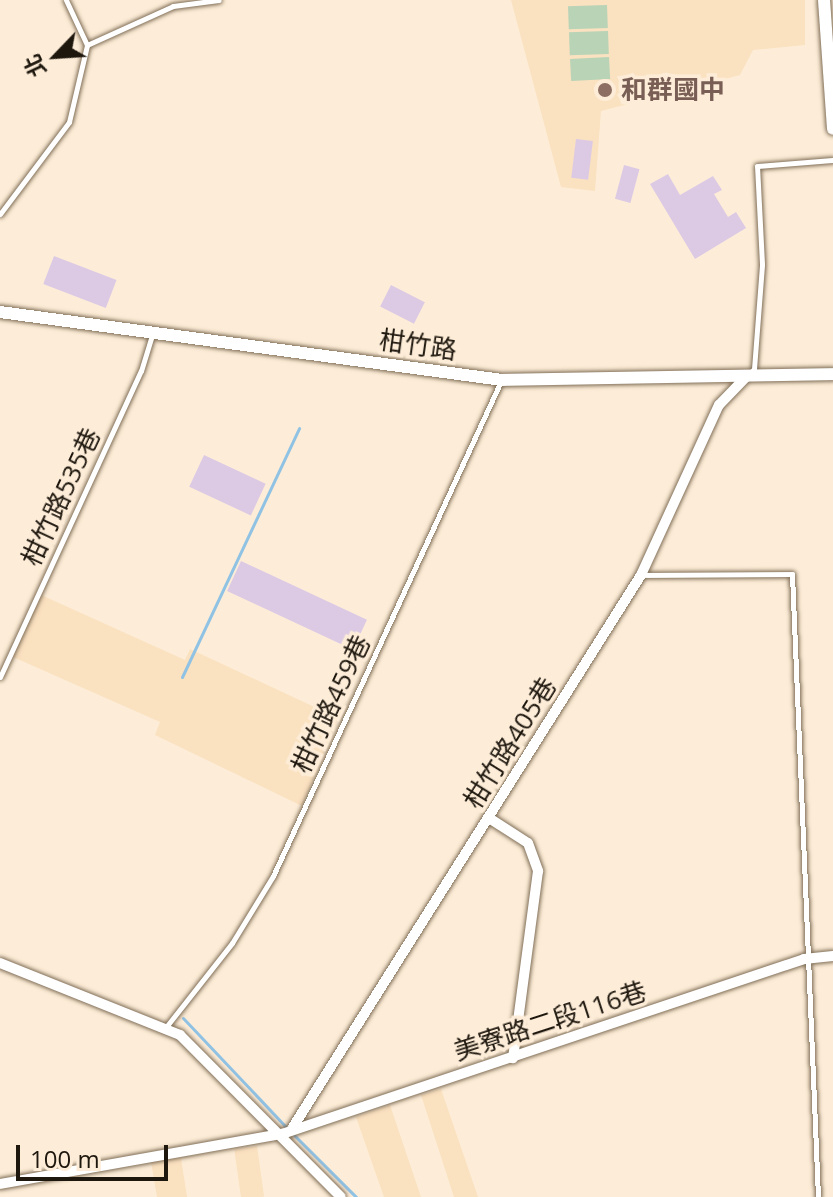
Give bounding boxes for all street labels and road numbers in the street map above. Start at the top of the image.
street label: 柑竹路 [377,324,459,366]
street label: 柑竹路535巷 [15,423,107,571]
street label: 柑竹路459巷 [285,630,377,778]
street label: 柑竹路405巷 [457,672,563,814]
street label: 美寮路二段116巷 [450,975,650,1067]

